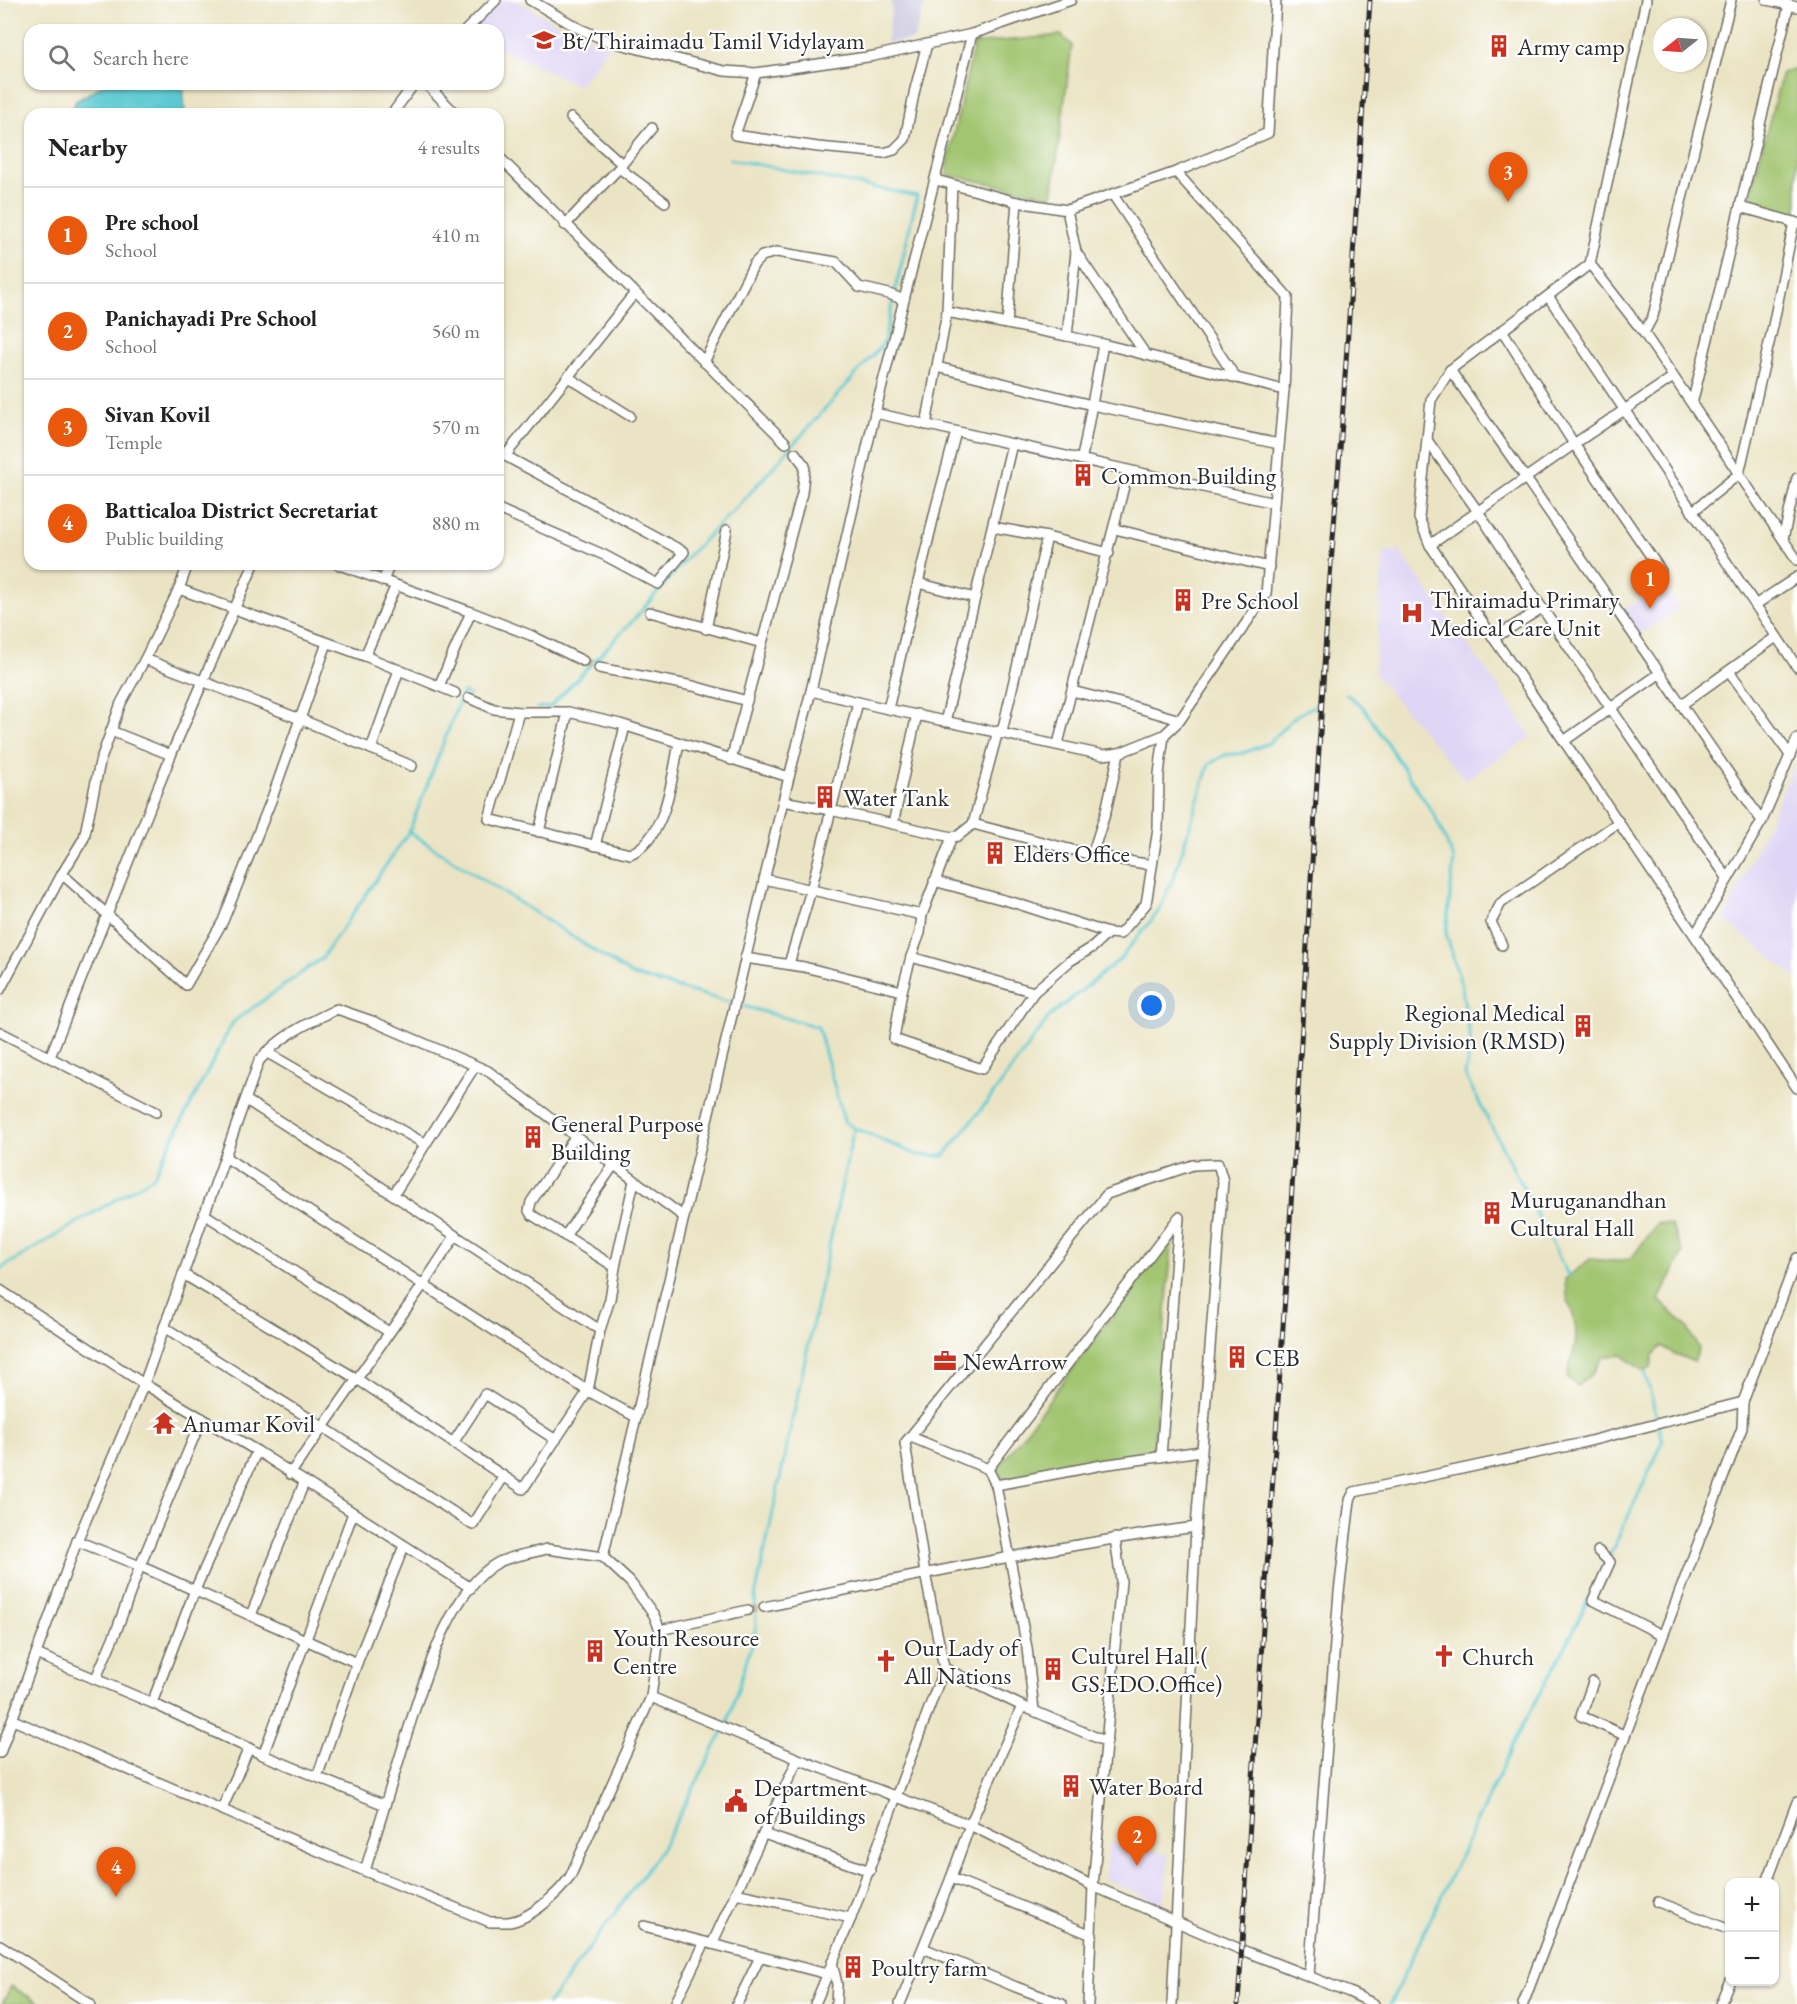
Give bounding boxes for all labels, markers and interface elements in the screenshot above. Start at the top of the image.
north arrow [1653,18,1707,72]
search box [24,24,504,90]
place label: Bt/Thiraimadu Tamil Vidylayam [562,25,865,56]
school or university icon: Bt/Thiraimadu Tamil Vidylayam [531,27,557,53]
place label: Army camp [1516,31,1625,62]
building icon: Army camp [1486,33,1512,59]
icon: search [45,41,78,74]
text: Search here [93,43,188,72]
text: Nearby [48,130,128,164]
text: 4 results [417,134,480,160]
pin: 3 [1488,152,1528,202]
text: Pre school [105,208,199,237]
text: 1 [62,222,73,248]
text: 410 m [432,222,480,248]
text: School [105,237,157,263]
text: Panichayadi Pre School [105,304,317,333]
text: 2 [62,318,73,344]
text: 560 m [432,318,480,344]
text: School [105,333,157,359]
text: Sivan Kovil [105,400,210,429]
text: 3 [62,414,73,440]
text: 570 m [432,414,480,440]
text: Temple [105,429,162,455]
place label: Common Building [1101,460,1277,491]
building icon: Common Building [1070,462,1096,488]
text: Batticaloa District Secretariat [105,496,378,525]
text: 4 [62,510,73,536]
text: 880 m [432,510,480,536]
text: Public building [105,525,223,551]
pin: 1 [1630,560,1670,609]
place label: Thiraimadu Primary Medical Care Unit [1430,584,1620,643]
place label: Pre School [1201,585,1299,616]
building icon: Pre School [1170,587,1196,613]
hospital icon: Thiraimadu Primary Medical Care Unit [1399,600,1425,626]
place label: Water Tank [843,782,950,813]
building icon: Water Tank [812,784,838,810]
place label: Elders Office [1013,838,1130,869]
building icon: Elders Office [982,840,1008,866]
your location [1137,991,1166,1020]
place label: Regional Medical Supply Division (RMSD) [1329,997,1565,1056]
building icon: Regional Medical Supply Division (RMSD) [1570,1013,1596,1039]
place label: General Purpose Building [551,1108,703,1167]
building icon: General Purpose Building [520,1124,546,1150]
place label: Muruganandhan Cultural Hall [1510,1184,1667,1243]
building icon: Muruganandhan Cultural Hall [1479,1200,1505,1226]
place label: CEB [1255,1342,1300,1373]
building icon: CEB [1224,1344,1250,1370]
place label: NewArrow [963,1346,1068,1377]
office icon: NewArrow [932,1348,958,1374]
place label: Anumar Kovil [181,1408,315,1439]
temple icon: Anumar Kovil [151,1410,177,1436]
place label: Youth Resource Centre [613,1622,759,1681]
place label: Our Lady of All Nations [903,1632,1022,1691]
building icon: Youth Resource Centre [582,1638,608,1664]
place label: Culturel Hall.( GS,EDO.Office) [1071,1640,1222,1699]
place label: Church [1462,1641,1534,1672]
church icon: Church [1431,1643,1457,1669]
church icon: Our Lady of All Nations [873,1648,899,1674]
building icon: Culturel Hall.( GS,EDO.Office) [1040,1656,1066,1682]
place label: Water Board [1089,1771,1204,1802]
place label: Department of Buildings [754,1772,867,1831]
building icon: Water Board [1058,1773,1084,1799]
public building icon: Department of Buildings [723,1788,749,1814]
pin: 2 [1118,1816,1156,1866]
pin: 4 [96,1848,136,1897]
map controls [1725,1878,1779,1986]
button: + [1725,1878,1779,1932]
button: − [1725,1932,1779,1986]
place label: Poultry farm [871,1952,988,1983]
building icon: Poultry farm [840,1954,866,1980]

